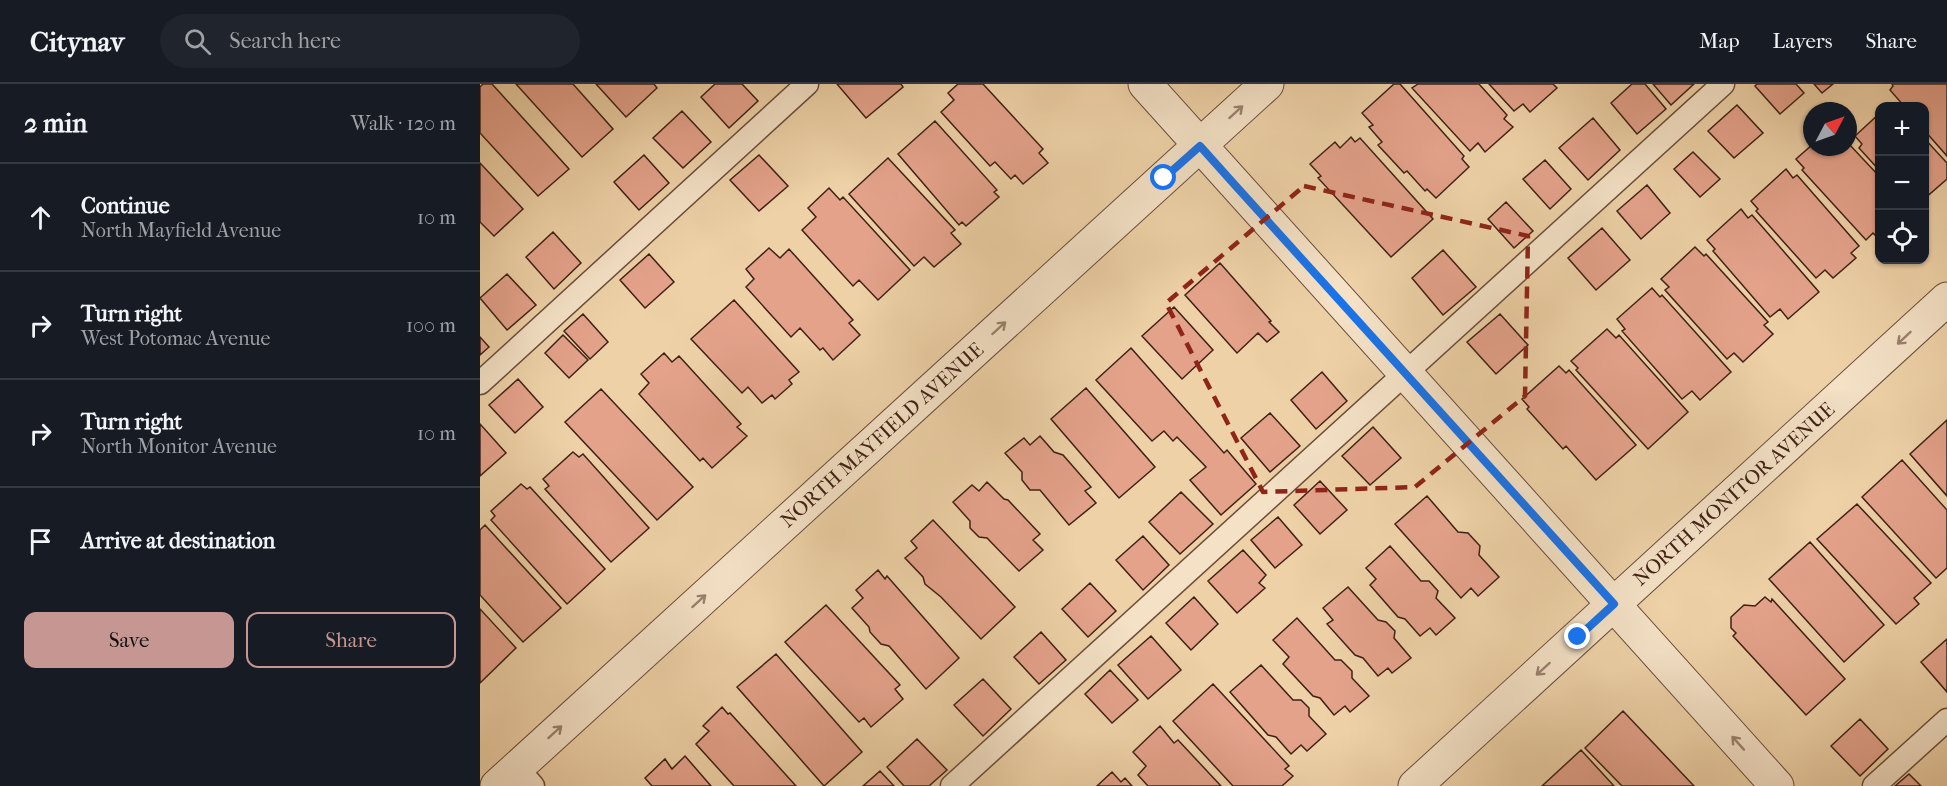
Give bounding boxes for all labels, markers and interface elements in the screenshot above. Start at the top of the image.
search box [160,14,580,68]
text: Citynav [30,25,124,58]
icon: search [181,25,214,58]
text: Search here [229,28,341,54]
text: Map [1699,29,1740,53]
text: Layers [1773,29,1832,53]
text: Share [1865,29,1917,53]
north arrow [1803,102,1857,156]
map controls [1875,102,1929,264]
button: + [1875,102,1929,156]
one-way arrow [1228,105,1243,119]
text: 2 min [24,108,87,139]
text: Walk · 120 m [351,112,456,135]
button: − [1875,156,1929,210]
route start [1150,164,1176,190]
text: Continue [81,193,170,219]
icon: ahead [24,201,57,234]
text: 10 m [417,206,456,229]
button: locate [1875,210,1929,264]
text: North Mayfield Avenue [81,219,281,242]
text: Turn right [81,301,182,327]
icon: right [24,309,57,342]
text: 100 m [406,314,456,337]
one-way arrow [991,321,1006,335]
text: West Potomac Avenue [81,327,270,350]
one-way arrow [1897,331,1912,345]
street label: NORTH MAYFIELD AVENUE [776,338,988,532]
street label: NORTH MONITOR AVENUE [1629,398,1839,590]
text: Turn right [81,409,182,435]
icon: right [24,417,57,450]
text: 10 m [417,422,456,445]
text: North Monitor Avenue [81,435,277,458]
icon: arrive [24,525,57,558]
text: Arrive at destination [81,528,275,554]
one-way arrow [692,594,707,608]
button: Save [24,612,234,668]
button: Share [246,612,456,668]
route end [1564,623,1590,649]
one-way arrow [1536,662,1551,676]
one-way arrow [548,725,563,740]
one-way arrow [1731,735,1745,750]

